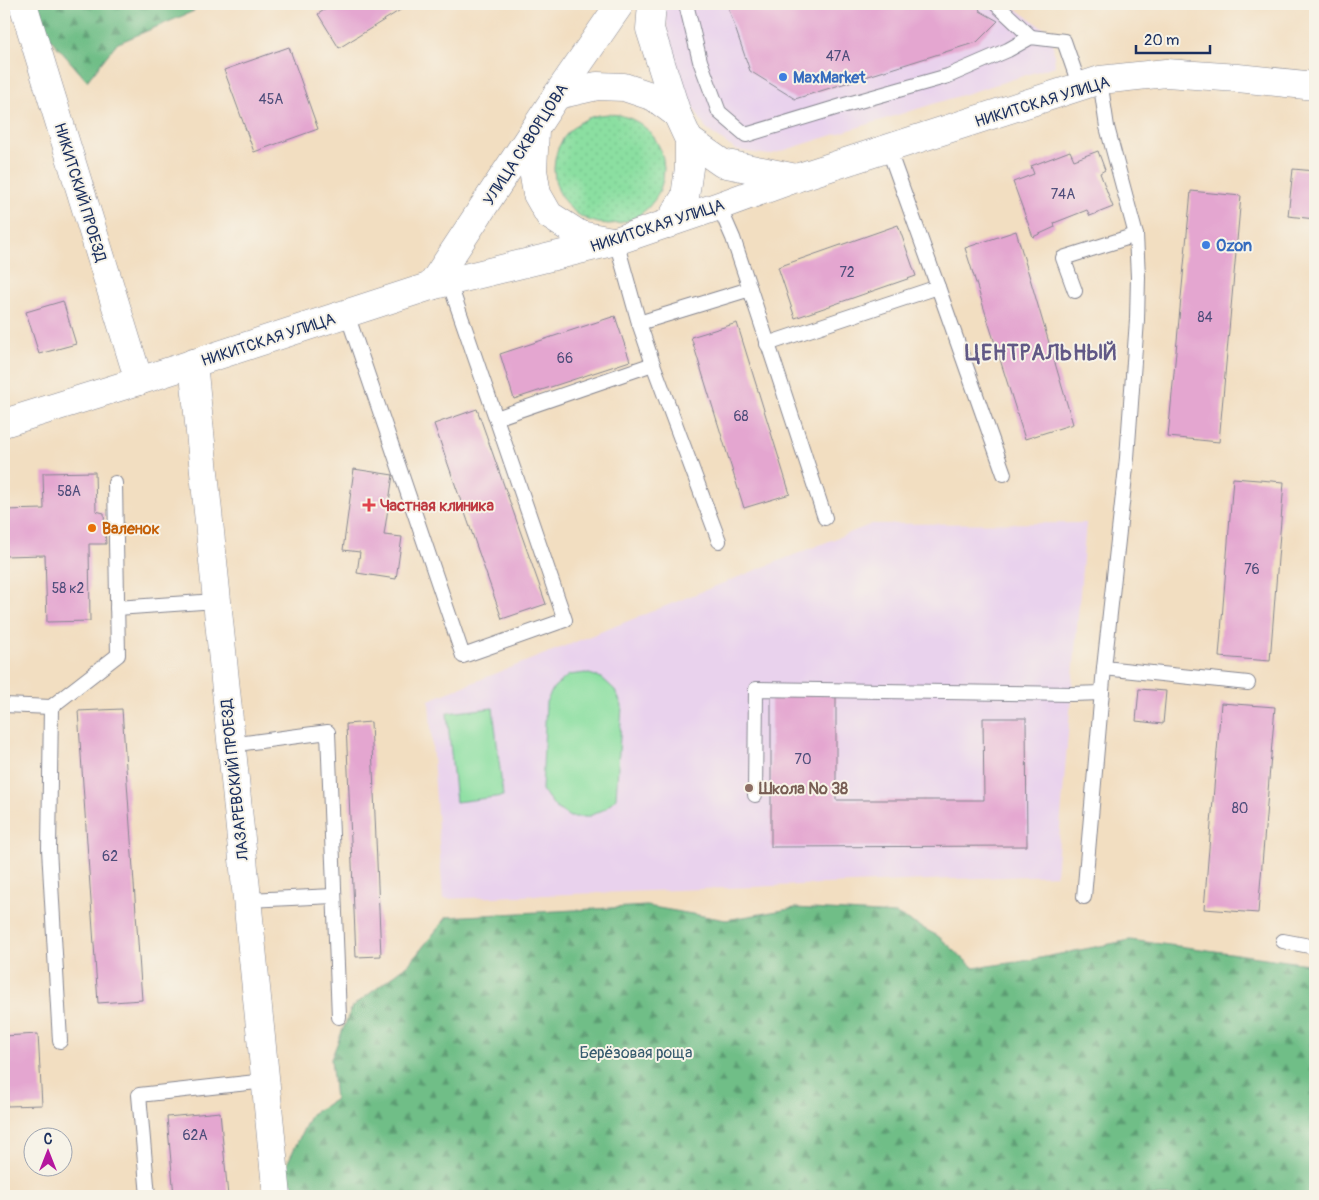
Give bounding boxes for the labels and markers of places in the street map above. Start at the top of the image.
place label: MaxMarket [793,68,866,88]
marker: MaxMarket [777,71,789,83]
place label: Ozon [1216,236,1252,256]
marker: Ozon [1200,239,1212,251]
place label: Частная клиника [380,496,494,516]
marker: Частная клиника [362,498,376,512]
place label: Валенок [102,519,160,539]
marker: Валенок [86,522,98,534]
place label: Школа № 38 [758,779,848,799]
marker: Школа № 38 [743,782,755,794]

